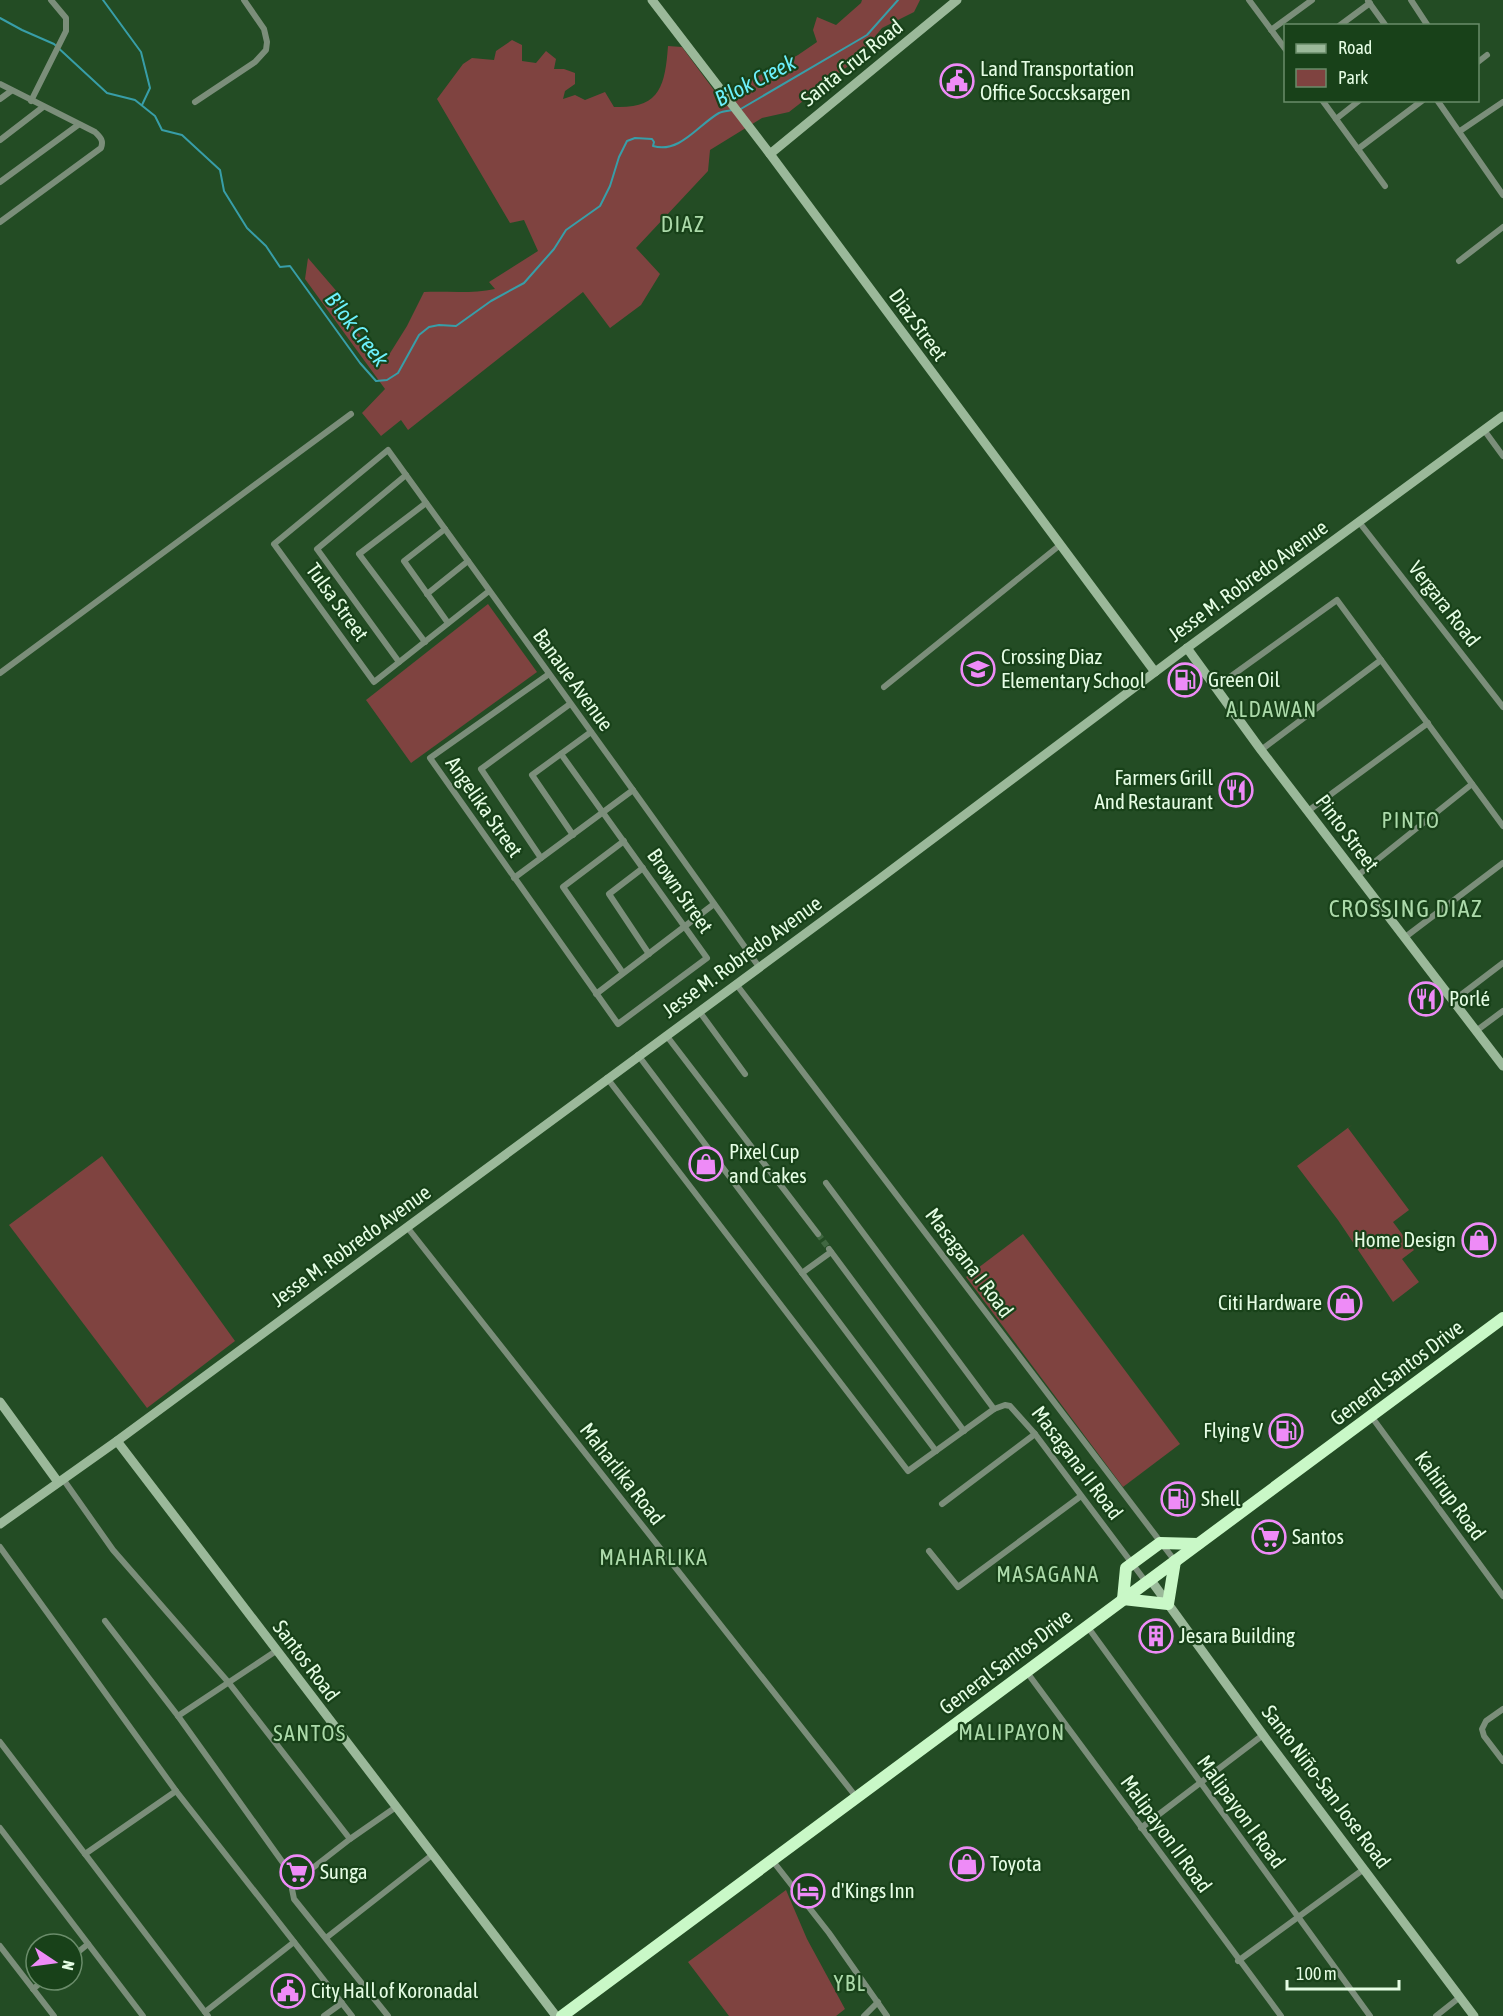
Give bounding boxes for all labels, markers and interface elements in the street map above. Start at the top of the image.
street label: Santa Cruz Road [796,14,907,110]
legend [1284,24,1479,102]
text: Road [1338,37,1372,58]
water label: B'lok Creek [710,48,800,111]
place label: Land Transportation Office Soccsksargen [980,56,1135,104]
public building icon: Land Transportation Office Soccsksargen [939,63,975,99]
text: Park [1338,67,1368,88]
district label: DIAZ [661,211,705,237]
street label: Diaz Street [885,284,953,365]
water label: B'lok Creek [320,287,394,372]
street label: Jesse M. Robredo Avenue [1163,514,1332,646]
street label: Vergara Road [1404,556,1486,651]
street label: Tulsa Street [302,558,374,645]
street label: Banaue Avenue [529,624,619,735]
place label: Crossing Diaz Elementary School [1001,644,1146,692]
school or university icon: Crossing Diaz Elementary School [960,651,996,687]
fuel station icon: Green Oil [1167,662,1203,698]
place label: Green Oil [1208,667,1280,691]
district label: ALDAWAN [1226,696,1318,722]
street label: Angelika Street [441,752,528,861]
place label: Farmers Grill And Restaurant [1095,765,1213,813]
restaurant icon: Farmers Grill And Restaurant [1218,772,1254,808]
street label: Pinto Street [1311,789,1384,875]
district label: PINTO [1382,807,1440,833]
street label: Brown Street [643,844,719,937]
street label: Jesse M. Robredo Avenue [657,890,826,1022]
district label: CROSSING DIAZ [1329,895,1483,922]
restaurant icon: Porlé [1408,981,1444,1017]
place label: Porlé [1449,986,1490,1010]
place label: Pixel Cup and Cakes [729,1139,807,1187]
shop icon: Pixel Cup and Cakes [688,1146,724,1182]
street label: Jesse M. Robredo Avenue [266,1179,435,1311]
street label: Masagana I Road [921,1203,1019,1322]
shop icon: Home Design [1461,1222,1497,1258]
place label: Home Design [1354,1227,1456,1251]
shop icon: Citi Hardware [1327,1285,1363,1321]
place label: Citi Hardware [1218,1290,1322,1314]
street label: General Santos Drive [1325,1315,1467,1430]
street label: Masagana II Road [1027,1401,1128,1524]
fuel station icon: Flying V [1268,1413,1304,1449]
street label: Maharlika Road [576,1418,670,1529]
place label: Flying V [1203,1418,1264,1442]
street label: Kahirup Road [1411,1446,1491,1545]
fuel station icon: Shell [1160,1481,1196,1517]
place label: Shell [1201,1486,1241,1510]
supermarket icon: Santos [1251,1519,1287,1555]
place label: Santos [1292,1524,1344,1548]
district label: MAHARLIKA [599,1544,709,1570]
district label: MASAGANA [996,1561,1100,1587]
street label: General Santos Drive [934,1604,1076,1719]
street label: Santos Road [269,1615,345,1705]
building icon: Jesara Building [1138,1618,1174,1654]
place label: Jesara Building [1179,1623,1295,1647]
street label: Santo Niño-San Jose Road [1258,1700,1396,1873]
district label: MALIPAYON [958,1719,1066,1745]
district label: SANTOS [273,1720,347,1746]
street label: Malipayon I Road [1193,1750,1291,1873]
street label: Malipayon II Road [1116,1770,1217,1897]
shop icon: Toyota [949,1846,985,1882]
place label: Toyota [990,1851,1042,1875]
supermarket icon: Sunga [279,1854,315,1890]
place label: Sunga [320,1859,368,1883]
hotel icon: d'Kings Inn [790,1873,826,1909]
place label: d'Kings Inn [831,1878,915,1902]
north arrow [24,1932,84,1992]
scale bar [1287,1953,1400,1991]
text: N [59,1959,78,1972]
text: 100 m [1296,1963,1337,1984]
district label: YBL [833,1970,867,1996]
public building icon: City Hall of Koronadal [270,1973,306,2009]
place label: City Hall of Koronadal [311,1978,479,2002]

